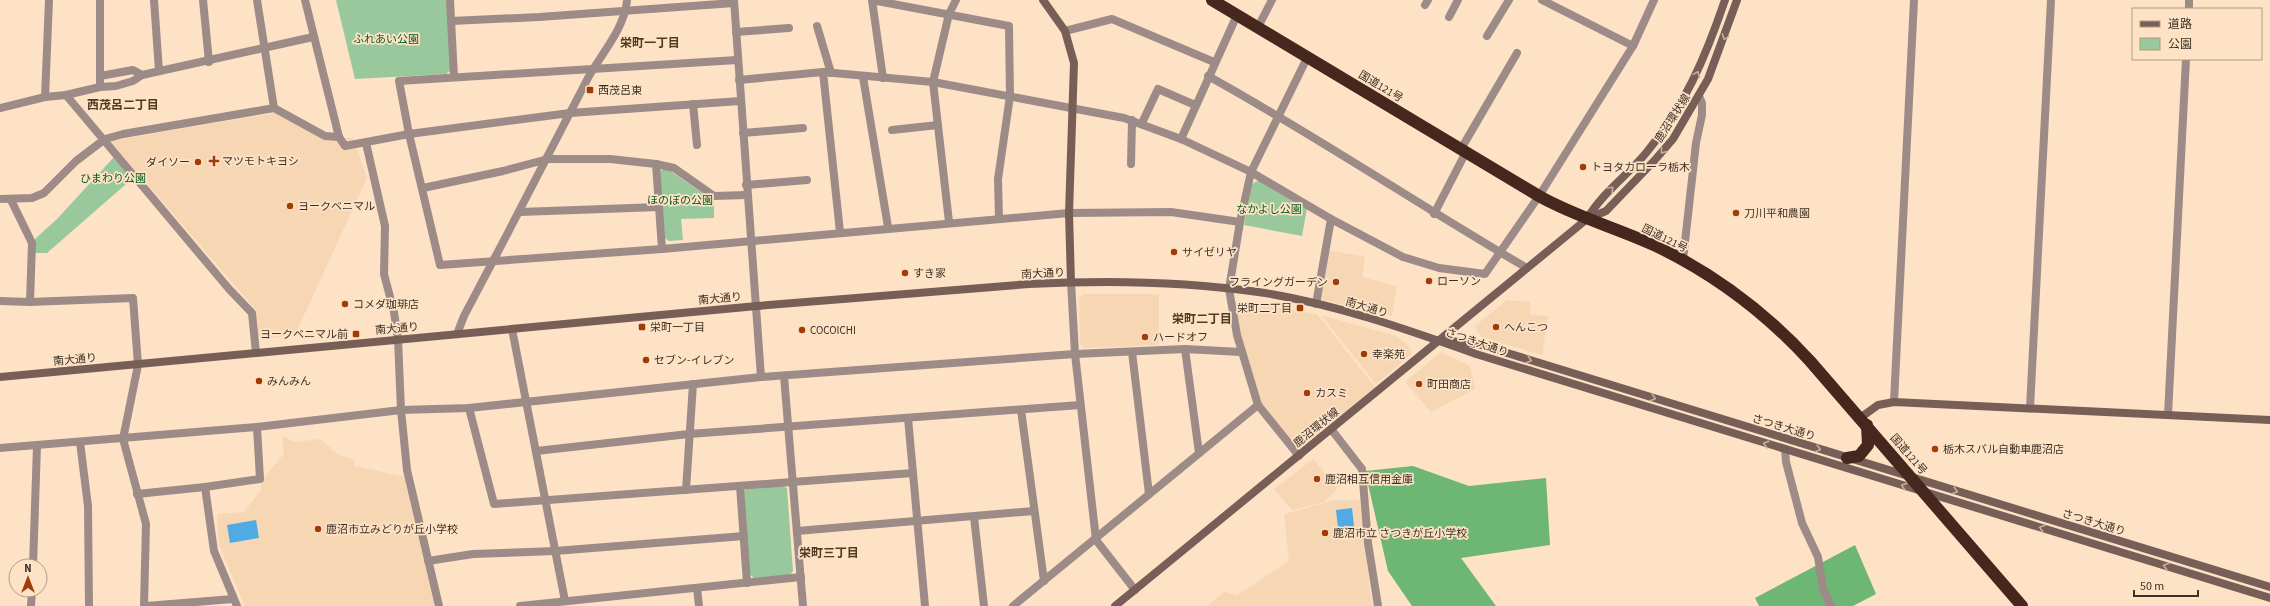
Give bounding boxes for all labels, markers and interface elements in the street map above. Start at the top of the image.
legend [2132,8,2262,60]
text: 道路 [2168,16,2192,33]
park label: ふれあい公園 [353,32,419,47]
one-way arrow [1721,33,1729,40]
district label: 栄町一丁目 [620,35,680,52]
text: 公園 [2168,36,2192,53]
street label: 国道121号 [1356,67,1406,106]
one-way arrow [1692,71,1700,79]
place label: 西茂呂東 [598,83,642,98]
marker: 西茂呂東 [585,85,595,95]
street label: 鹿沼環状線 [1651,91,1694,145]
district label: 西茂呂二丁目 [87,97,159,114]
one-way arrow [1661,146,1668,153]
place label: マツモトキヨシ [222,154,299,169]
place label: ダイソー [146,155,190,170]
marker: マツモトキヨシ [209,156,219,166]
marker: ダイソー [193,157,203,167]
place label: トヨタカローラ栃木 [1591,160,1690,175]
marker: トヨタカローラ栃木 [1578,162,1588,172]
park label: ひまわり公園 [80,171,146,186]
one-way arrow [1606,186,1614,194]
park label: ほのぼの公園 [647,193,713,208]
place label: ヨークベニマル [298,199,375,214]
marker: ヨークベニマル [285,201,295,211]
park label: なかよし公園 [1236,202,1302,217]
place label: 刀川平和農園 [1744,206,1810,221]
marker: 刀川平和農園 [1731,208,1741,218]
street label: 国道121号 [1639,221,1690,256]
place label: サイゼリヤ [1182,245,1237,260]
marker: サイゼリヤ [1169,247,1179,257]
street label: 南大通り [1021,265,1065,282]
place label: すき家 [913,266,946,281]
marker: すき家 [900,268,910,278]
place label: ローソン [1437,274,1481,289]
place label: フライングガーデン [1229,275,1328,290]
marker: ローソン [1424,276,1434,286]
marker: フライングガーデン [1331,277,1341,287]
street label: 南大通り [697,289,743,308]
street label: 南大通り [1344,294,1390,321]
place label: コメダ珈琲店 [353,297,419,312]
marker: コメダ珈琲店 [340,299,350,309]
place label: 栄町二丁目 [1237,301,1292,316]
marker: 栄町二丁目 [1295,303,1305,313]
district label: 栄町二丁目 [1172,311,1232,328]
street label: 南大通り [374,319,420,338]
place label: 栄町一丁目 [650,320,705,335]
place label: へんこつ [1504,320,1548,335]
marker: 栄町一丁目 [637,322,647,332]
marker: へんこつ [1491,322,1501,332]
place label: COCOICHI [810,323,856,338]
marker: COCOICHI [797,325,807,335]
street label: さつき大通り [1443,325,1510,360]
place label: ヨークベニマル前 [260,327,348,342]
marker: ヨークベニマル前 [351,329,361,339]
place label: ハードオフ [1153,330,1208,345]
marker: ハードオフ [1140,332,1150,342]
place label: 幸楽苑 [1372,347,1405,362]
marker: 幸楽苑 [1359,349,1369,359]
street label: 南大通り [52,350,98,369]
place label: セブン-イレブン [654,353,734,368]
marker: セブン-イレブン [641,355,651,365]
one-way arrow [1525,355,1532,364]
place label: みんみん [267,374,311,389]
marker: みんみん [254,376,264,386]
place label: 町田商店 [1427,377,1471,392]
marker: 町田商店 [1414,379,1424,389]
place label: カスミ [1315,386,1348,401]
marker: カスミ [1302,388,1312,398]
one-way arrow [1650,393,1657,402]
street label: 鹿沼環状線 [1290,404,1342,451]
street label: さつき大通り [1750,411,1818,444]
street label: 国道121号 [1887,431,1930,478]
one-way arrow [1763,440,1770,448]
place label: 栃木スバル自動車鹿沼店 [1943,442,2064,457]
one-way arrow [1814,444,1821,453]
marker: 栃木スバル自動車鹿沼店 [1930,444,1940,454]
place label: 鹿沼相互信用金庫 [1325,472,1413,487]
marker: 鹿沼相互信用金庫 [1312,474,1322,484]
one-way arrow [1900,482,1907,491]
one-way arrow [1952,486,1959,495]
street label: さつき大通り [2060,506,2128,539]
place label: 鹿沼市立みどりが丘小学校 [326,522,458,537]
marker: 鹿沼市立みどりが丘小学校 [313,524,323,534]
one-way arrow [2038,524,2045,533]
place label: 鹿沼市立 さつきが丘小学校 [1333,526,1467,541]
marker: 鹿沼市立 さつきが丘小学校 [1320,528,1330,538]
district label: 栄町三丁目 [799,545,859,562]
north arrow [8,558,48,598]
text: N [24,561,32,576]
one-way arrow [2163,562,2170,571]
scale bar [2134,572,2198,598]
text: 50 m [2140,578,2164,595]

